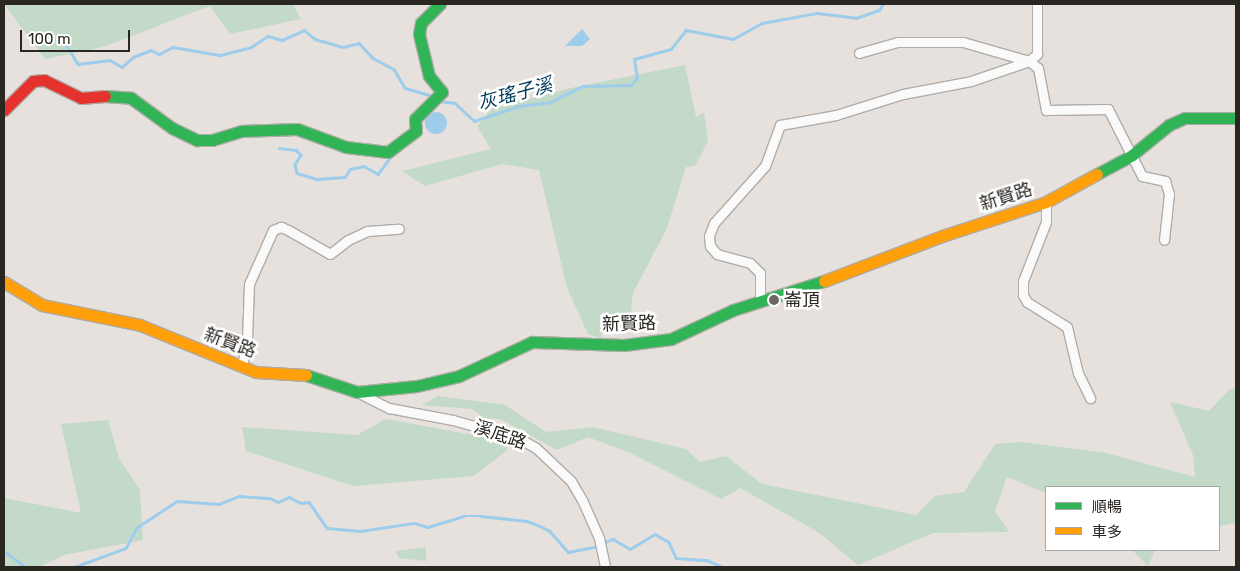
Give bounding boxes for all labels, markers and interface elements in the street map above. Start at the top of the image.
scale bar [22,20,132,52]
text: 100 m [28,30,70,48]
water label: 灰瑤子溪 [475,73,555,115]
street label: 新賢路 [977,178,1035,216]
place label: 崙頂 [784,289,820,311]
marker: 崙頂 [768,294,780,306]
street label: 新賢路 [602,312,656,336]
street label: 新賢路 [201,324,259,362]
street label: 溪底路 [471,416,529,454]
legend [1045,486,1220,551]
text: 順暢 [1092,498,1122,516]
text: 車多 [1092,523,1122,541]

